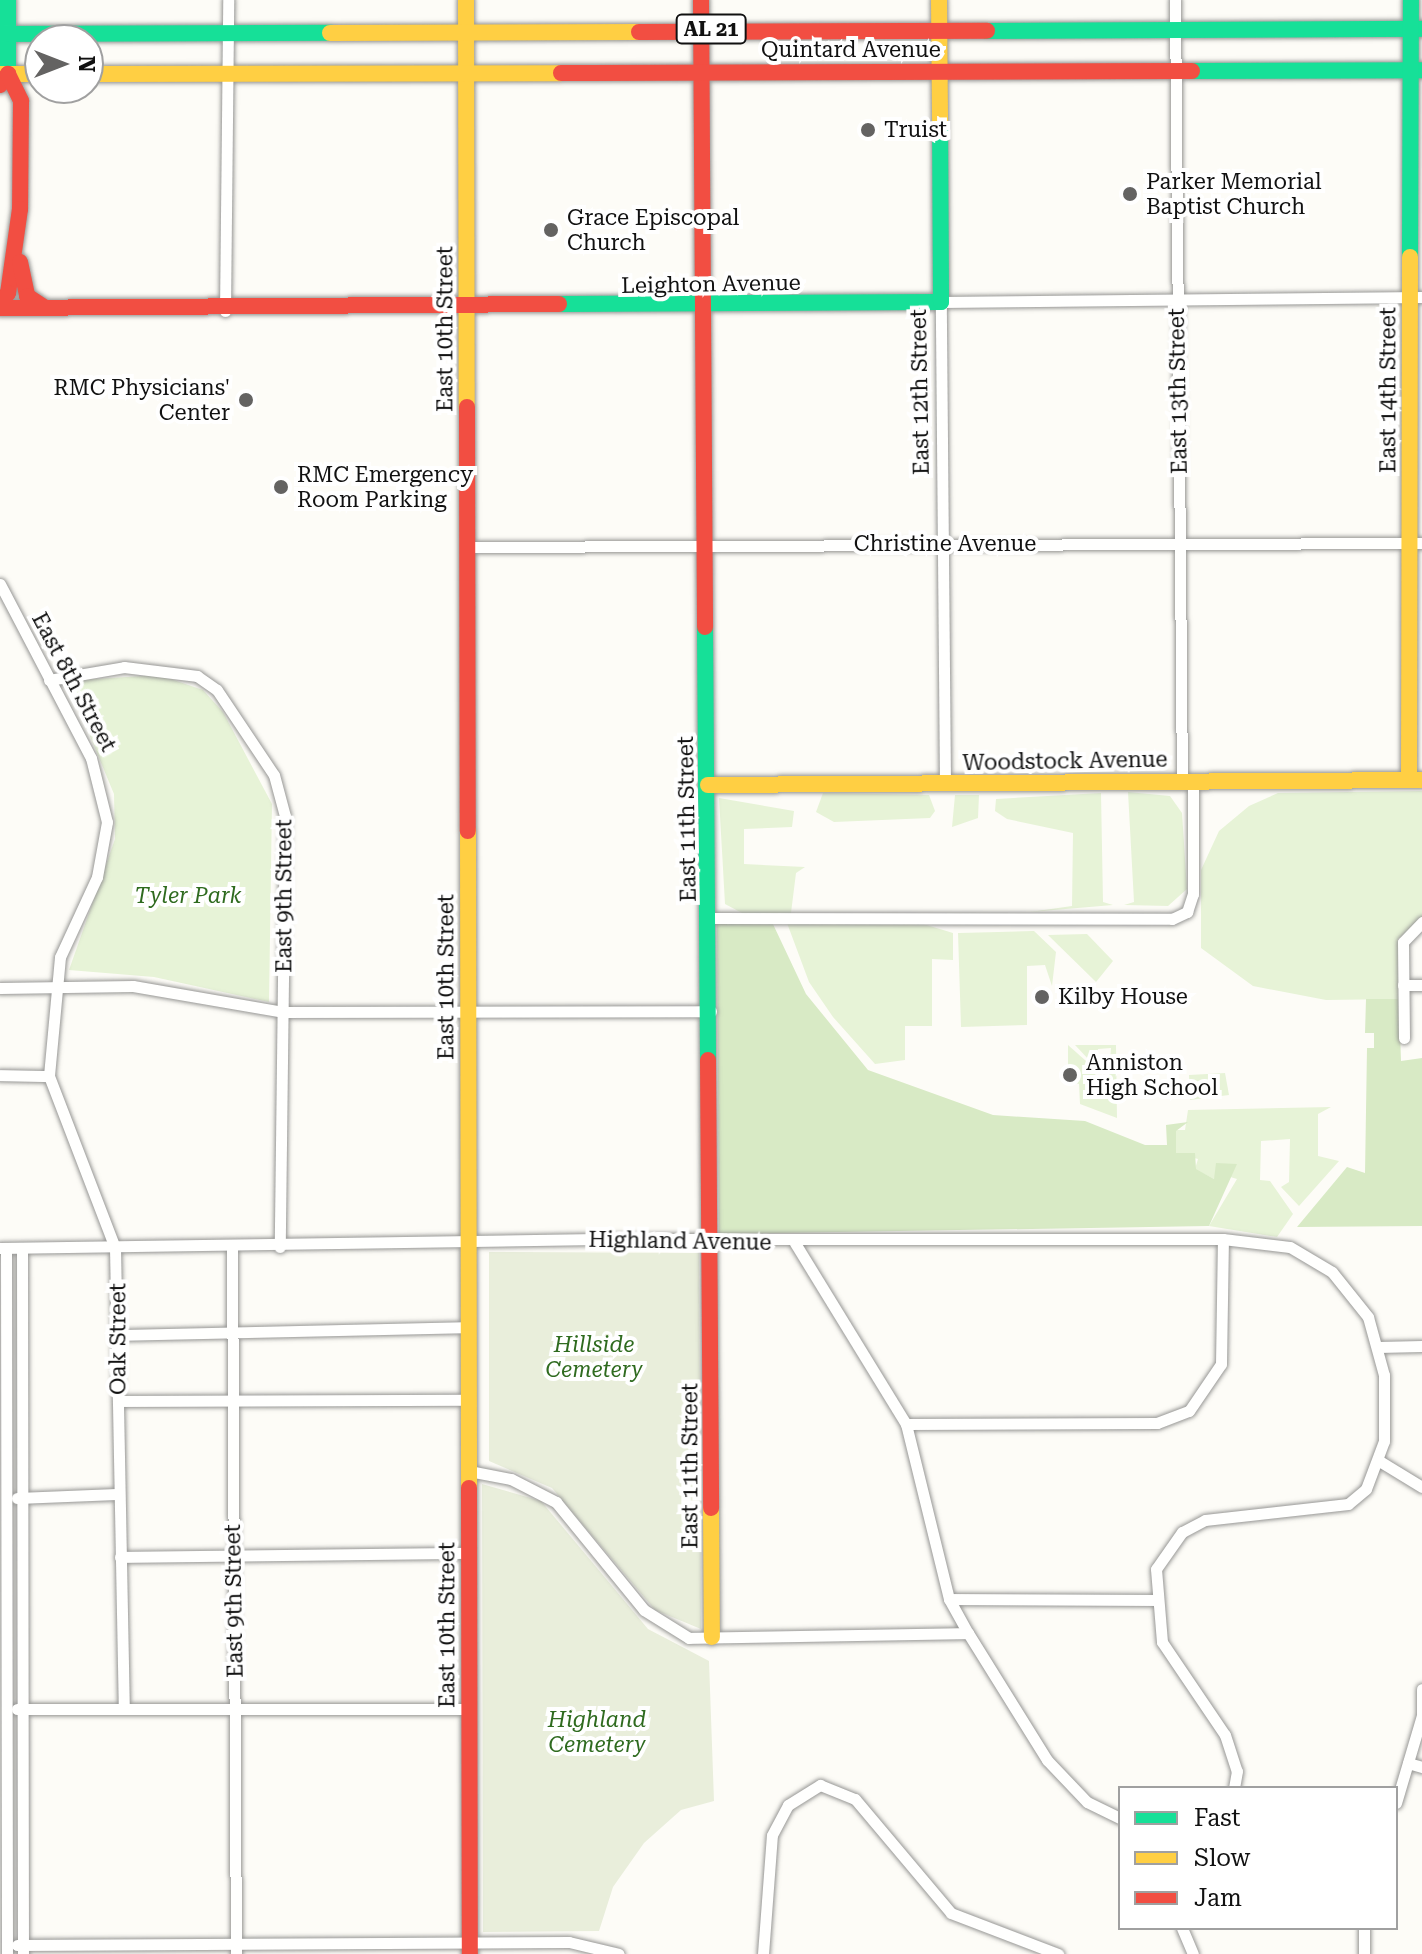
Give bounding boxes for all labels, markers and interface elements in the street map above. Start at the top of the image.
road number: AL 21 [675,13,747,45]
north arrow [24,24,104,104]
street label: Quintard Avenue [761,37,941,63]
text: N [74,56,99,72]
place label: Truist [884,117,947,143]
marker: Truist [859,121,877,139]
place label: Parker Memorial Baptist Church [1146,168,1322,220]
marker: Parker Memorial Baptist Church [1121,185,1139,203]
place label: Grace Episcopal Church [567,204,739,256]
marker: Grace Episcopal Church [542,221,560,239]
street label: East 10th Street [432,246,458,412]
street label: Leighton Avenue [621,269,801,299]
street label: East 14th Street [1375,307,1401,473]
street label: East 13th Street [1163,308,1193,474]
street label: East 12th Street [905,309,935,475]
place label: RMC Physicians' Center [53,374,230,426]
marker: RMC Physicians' Center [237,391,255,409]
place label: RMC Emergency Room Parking [297,461,473,512]
marker: RMC Emergency Room Parking [272,478,290,496]
street label: Christine Avenue [854,531,1036,557]
street label: East 8th Street [26,608,122,756]
street label: East 11th Street [672,736,702,902]
street label: Woodstock Avenue [962,746,1168,776]
street label: East 9th Street [271,819,297,973]
park label: Tyler Park [134,883,242,909]
street label: East 10th Street [433,894,459,1060]
place label: Kilby House [1058,984,1188,1010]
marker: Kilby House [1033,988,1051,1006]
place label: Anniston High School [1086,1049,1218,1100]
marker: Anniston High School [1061,1066,1079,1084]
street label: Highland Avenue [588,1226,772,1256]
street label: Oak Street [105,1283,131,1395]
park label: Hillside Cemetery [545,1331,643,1382]
street label: East 11th Street [677,1383,703,1549]
street label: East 9th Street [219,1524,249,1678]
street label: East 10th Street [434,1542,460,1708]
park label: Highland Cemetery [548,1706,646,1758]
legend [1118,1786,1398,1930]
text: Fast [1194,1804,1241,1832]
text: Slow [1194,1844,1250,1872]
text: Jam [1194,1884,1242,1912]

